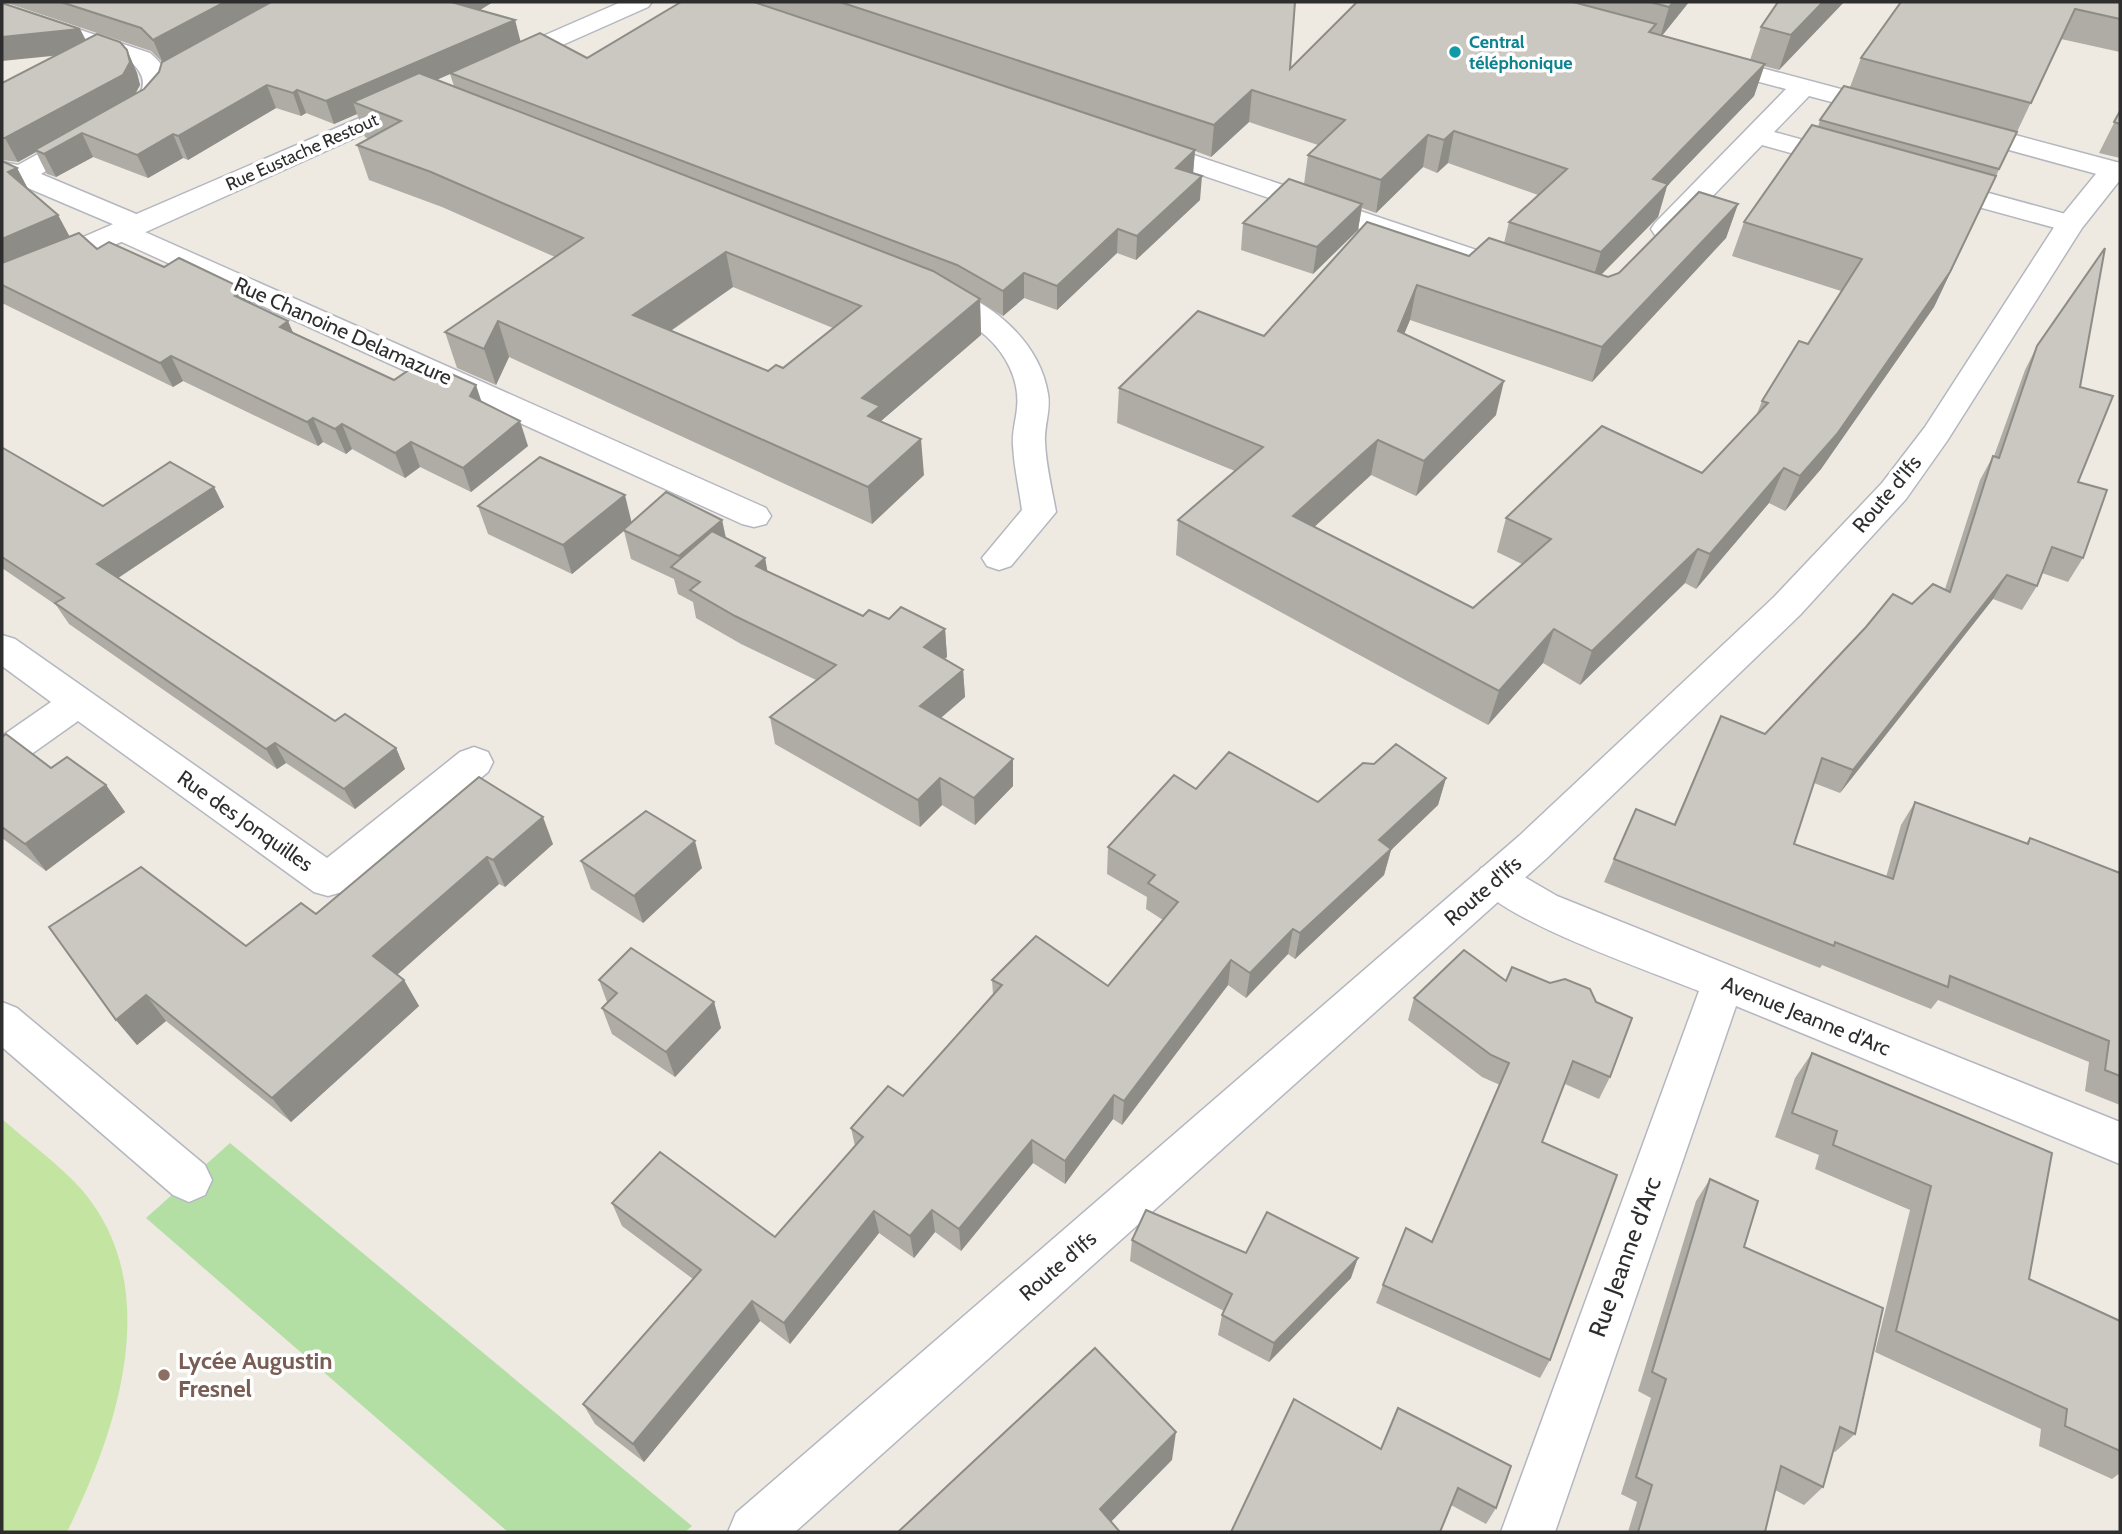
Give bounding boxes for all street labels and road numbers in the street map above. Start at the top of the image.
street label: Rue Eustache Restout [222,109,382,195]
street label: Rue Chanoine Delamazure [230,271,456,390]
street label: Route d'Ifs [1847,450,1926,537]
street label: Rue des Jonquilles [173,765,318,877]
street label: Route d'Ifs [1439,850,1526,931]
street label: Avenue Jeanne d'Arc [1718,970,1894,1061]
street label: Rue Jeanne d'Arc [1582,1173,1667,1341]
street label: Route d'Ifs [1014,1225,1101,1306]

